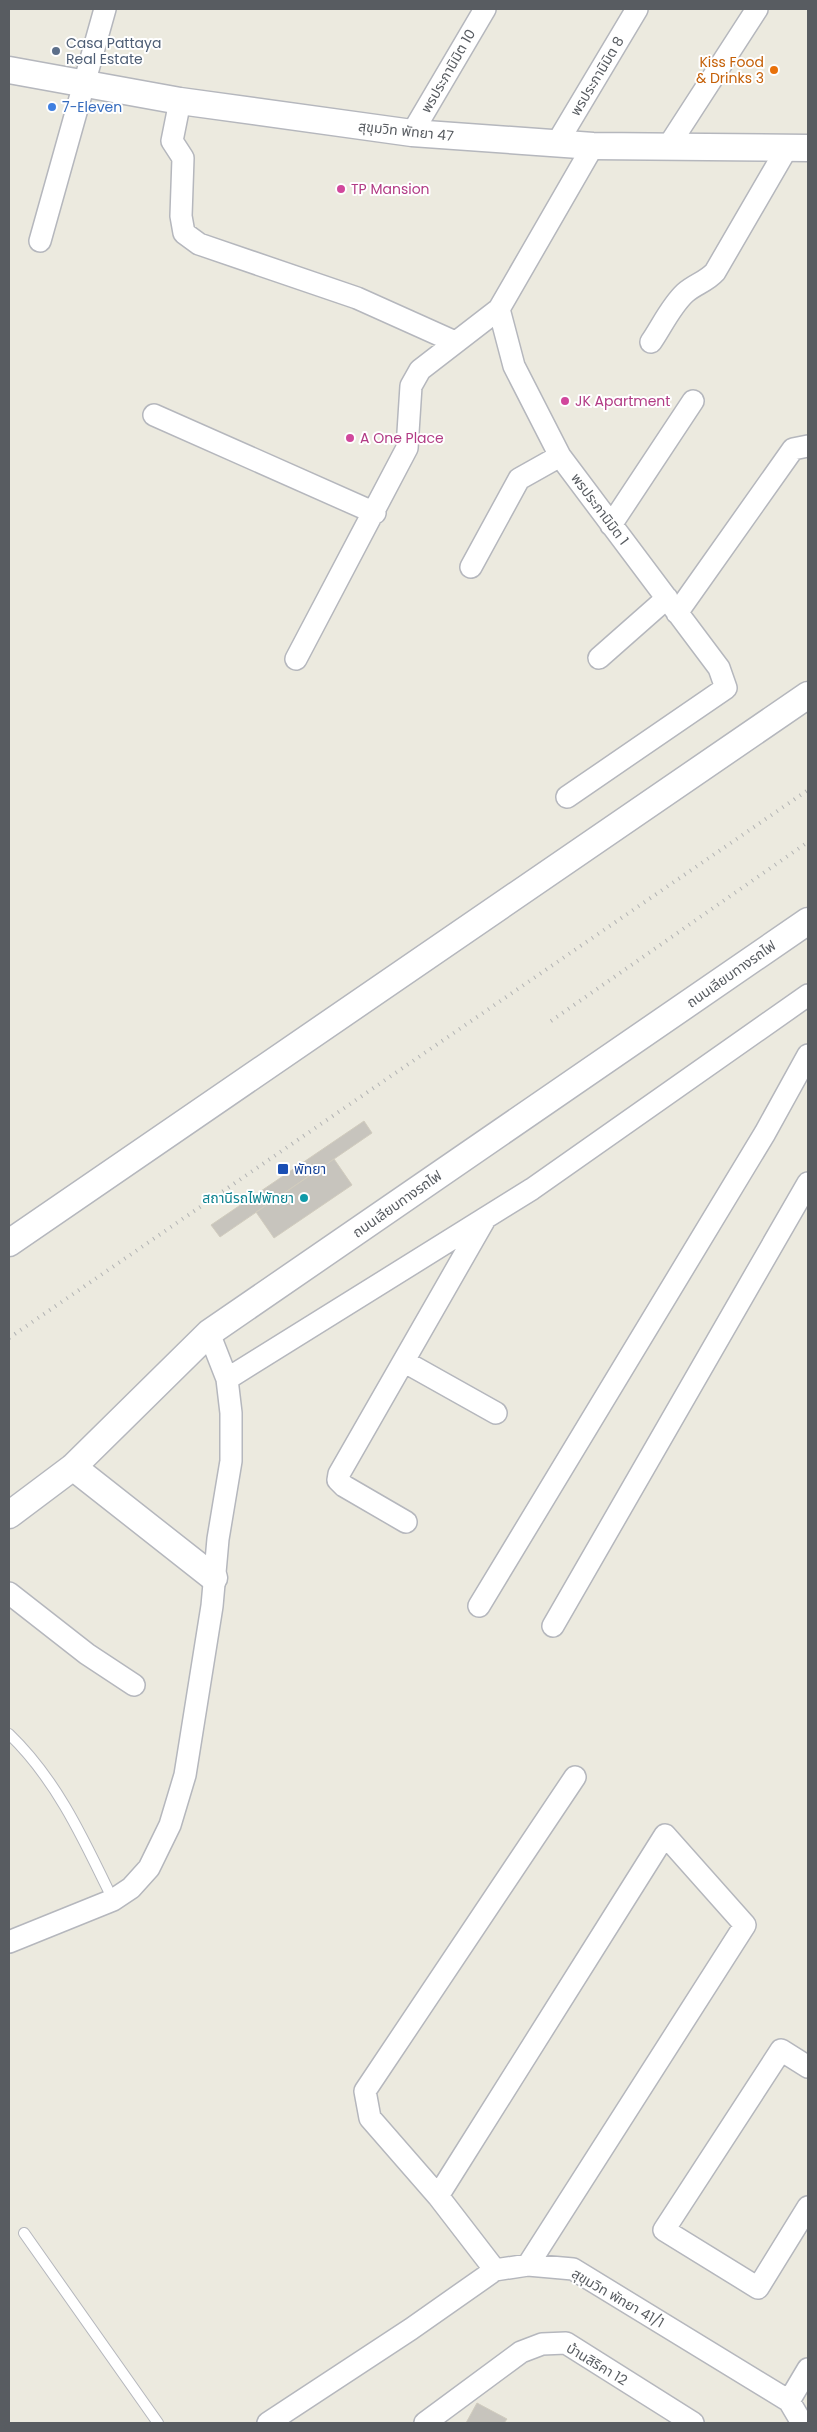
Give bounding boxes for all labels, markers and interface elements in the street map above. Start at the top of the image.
street label: พรประภานิมิต 10 [416,25,480,117]
street label: พรประภานิมิต 8 [565,32,629,119]
place label: Casa Pattaya Real Estate [66,33,161,69]
marker: Casa Pattaya Real Estate [50,45,62,57]
place label: Kiss Food & Drinks 3 [696,52,764,88]
marker: Kiss Food & Drinks 3 [768,64,780,76]
place label: 7-Eleven [62,97,122,117]
marker: 7-Eleven [46,101,58,113]
street label: สุขุมวิท พัทยา 47 [357,116,455,146]
place label: TP Mansion [351,179,430,199]
marker: TP Mansion [335,183,347,195]
place label: JK Apartment [575,391,670,411]
marker: JK Apartment [559,395,571,407]
place label: A One Place [360,428,444,448]
marker: A One Place [344,432,356,444]
street label: พรประภานิมิต 1 [566,469,634,549]
street label: ถนนเลียบทางรถไฟ [682,935,780,1012]
place label: พัทยา [294,1159,326,1179]
marker: พัทยา [276,1162,290,1176]
street label: ถนนเลียบทางรถไฟ [348,1165,446,1242]
place label: สถานีรถไฟพัทยา [202,1188,294,1208]
marker: สถานีรถไฟพัทยา [298,1192,310,1204]
street label: สุขุมวิท พัทยา 41/1 [568,2263,668,2333]
street label: บ้านสิริคา 12 [563,2338,631,2390]

